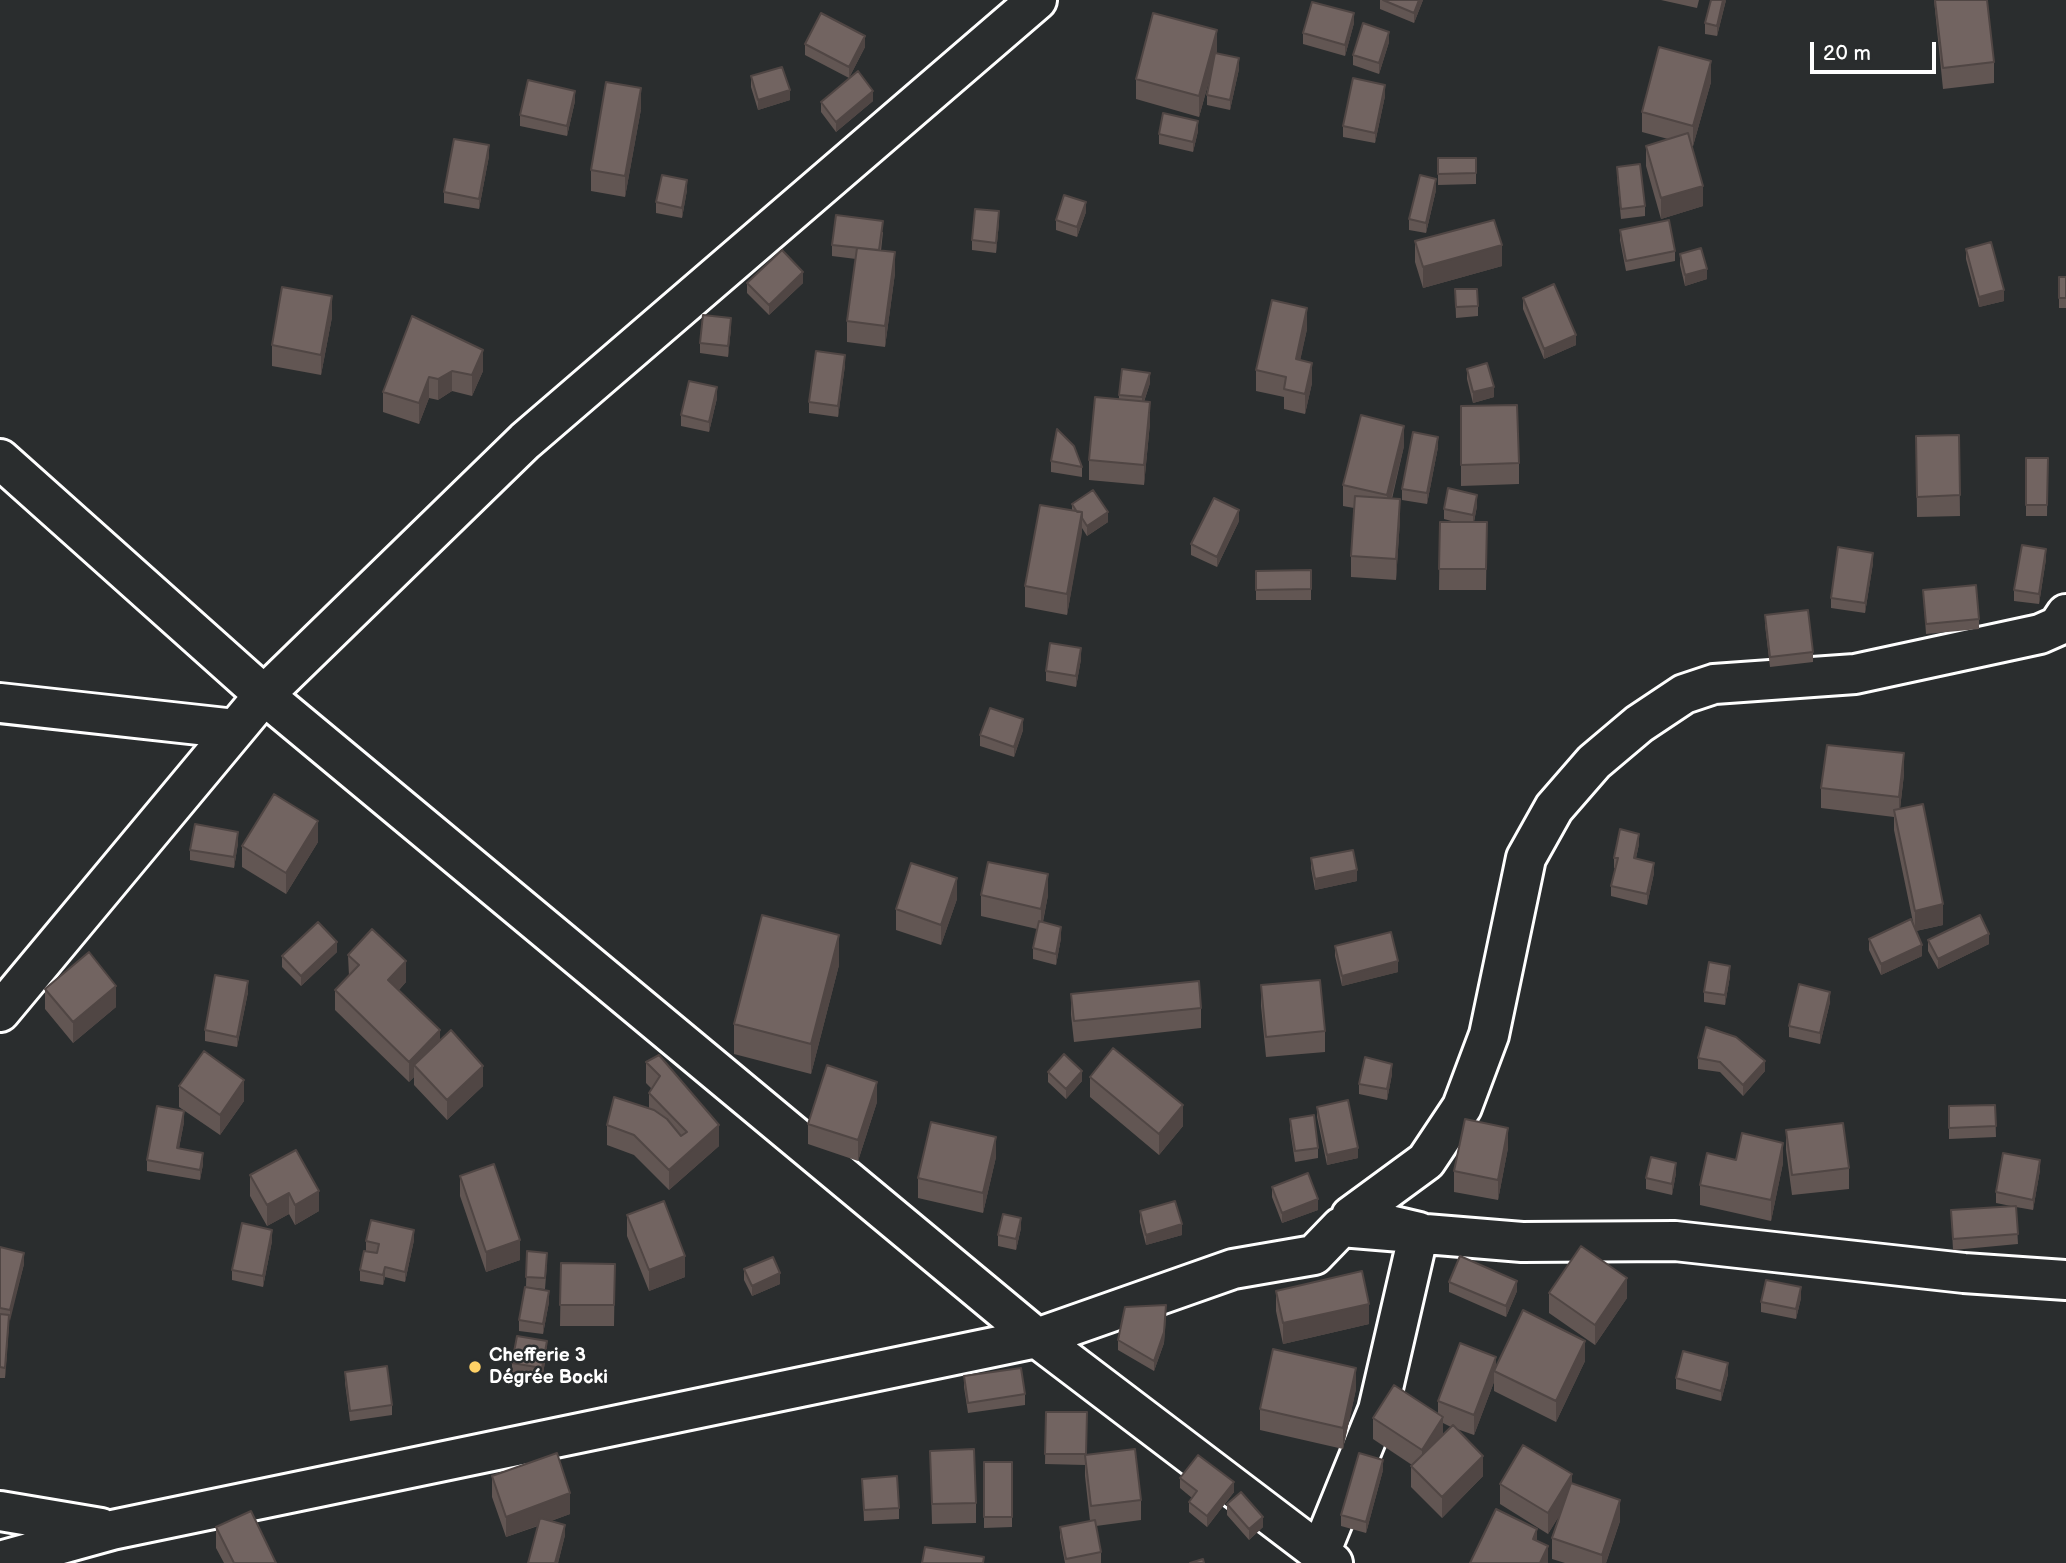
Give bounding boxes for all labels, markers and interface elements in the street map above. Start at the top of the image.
scale bar [1814,28,1940,72]
text: 20 m [1823,41,1871,66]
place label: Chefferie 3 Dégrée Bocki [489,1345,608,1389]
marker: Chefferie 3 Dégrée Bocki [467,1359,483,1375]

